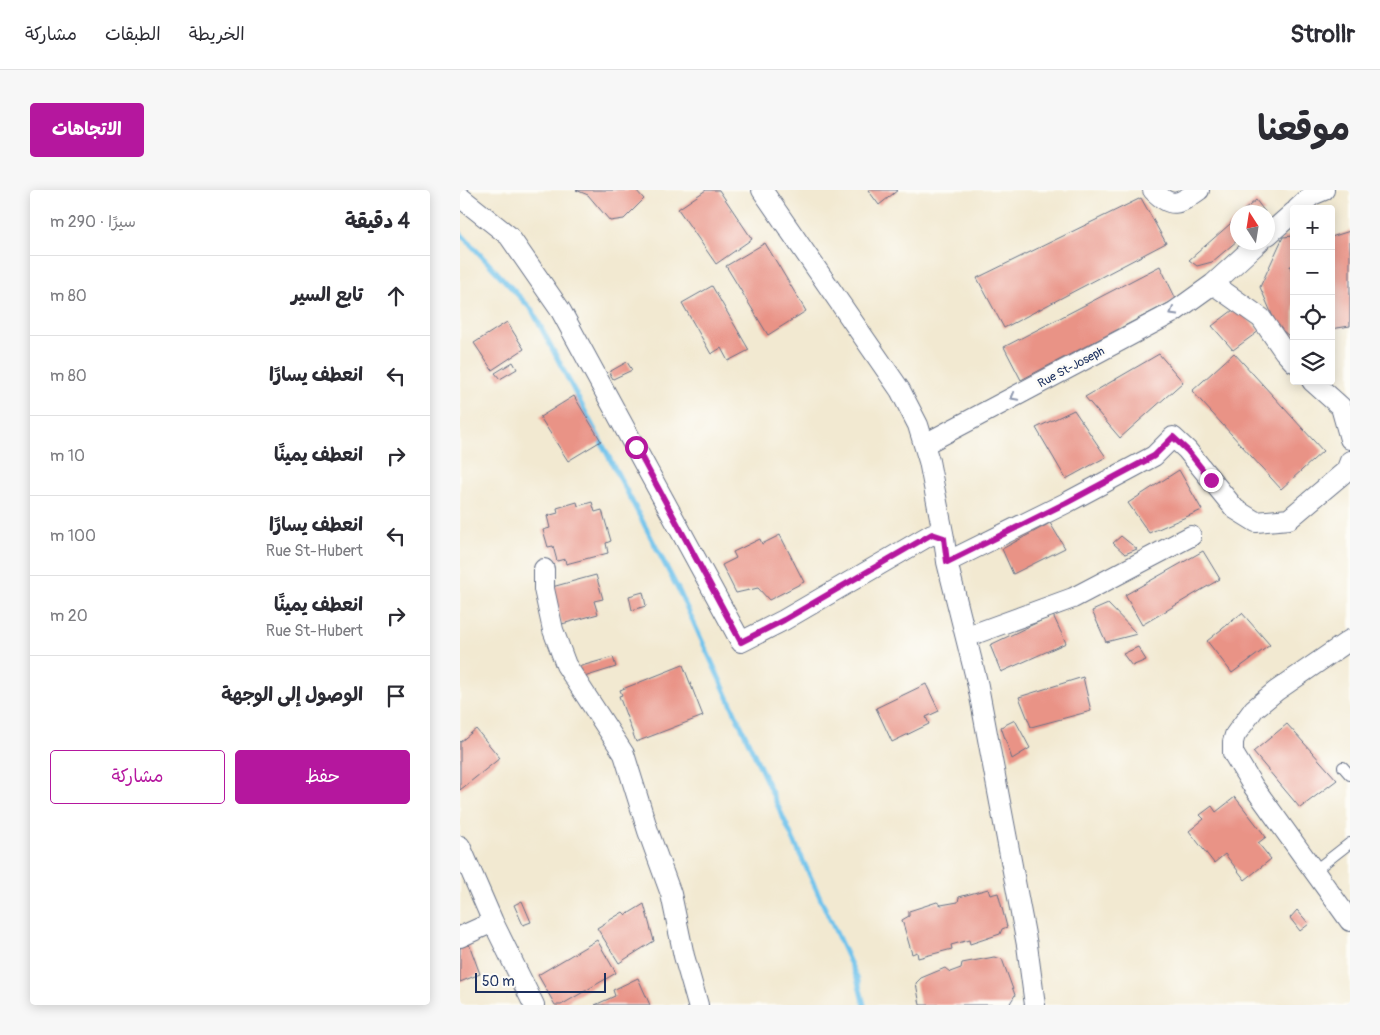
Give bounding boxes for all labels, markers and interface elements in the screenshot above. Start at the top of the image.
text: Strollr [1290,20,1355,49]
text: مشاركة [25,23,77,46]
text: الطبقات [105,23,161,46]
text: الخريطة [189,23,245,46]
button: الاتجاهات [30,103,144,157]
text: موقعنا [1257,107,1350,151]
north arrow [1230,205,1275,250]
map controls [1290,205,1335,385]
button: + [1290,205,1335,250]
text: 4 دقيقة [345,208,410,235]
text: سيرًا · 290 m [50,212,136,232]
button: − [1290,250,1335,295]
icon: ahead [382,282,410,310]
text: تابع السير [291,283,363,307]
text: 80 m [50,286,87,306]
button: locate [1290,295,1335,340]
one-way arrow [1170,305,1179,315]
button: layers [1290,340,1335,385]
street label: Rue St-Joseph [1035,343,1107,391]
icon: left [382,362,410,390]
text: انعطف يسارًا [269,363,363,387]
text: 80 m [50,366,87,386]
one-way arrow [1011,391,1020,401]
route start [625,436,648,459]
icon: right [382,442,410,470]
text: انعطف يمينًا [274,443,363,467]
text: 10 m [50,446,85,466]
route end [1200,469,1223,492]
text: انعطف يسارًا [269,513,363,537]
icon: left [382,522,410,550]
text: 100 m [50,526,96,546]
text: Rue St-Hubert [266,541,363,561]
text: انعطف يمينًا [274,593,363,617]
icon: right [382,602,410,630]
text: 20 m [50,606,88,626]
text: Rue St-Hubert [266,621,363,641]
icon: arrive [382,682,410,710]
text: الوصول إلى الوجهة [221,683,363,707]
button: مشاركة [50,750,225,804]
button: حفظ [235,750,410,804]
scale bar [475,970,606,993]
text: 50 m [482,973,515,990]

